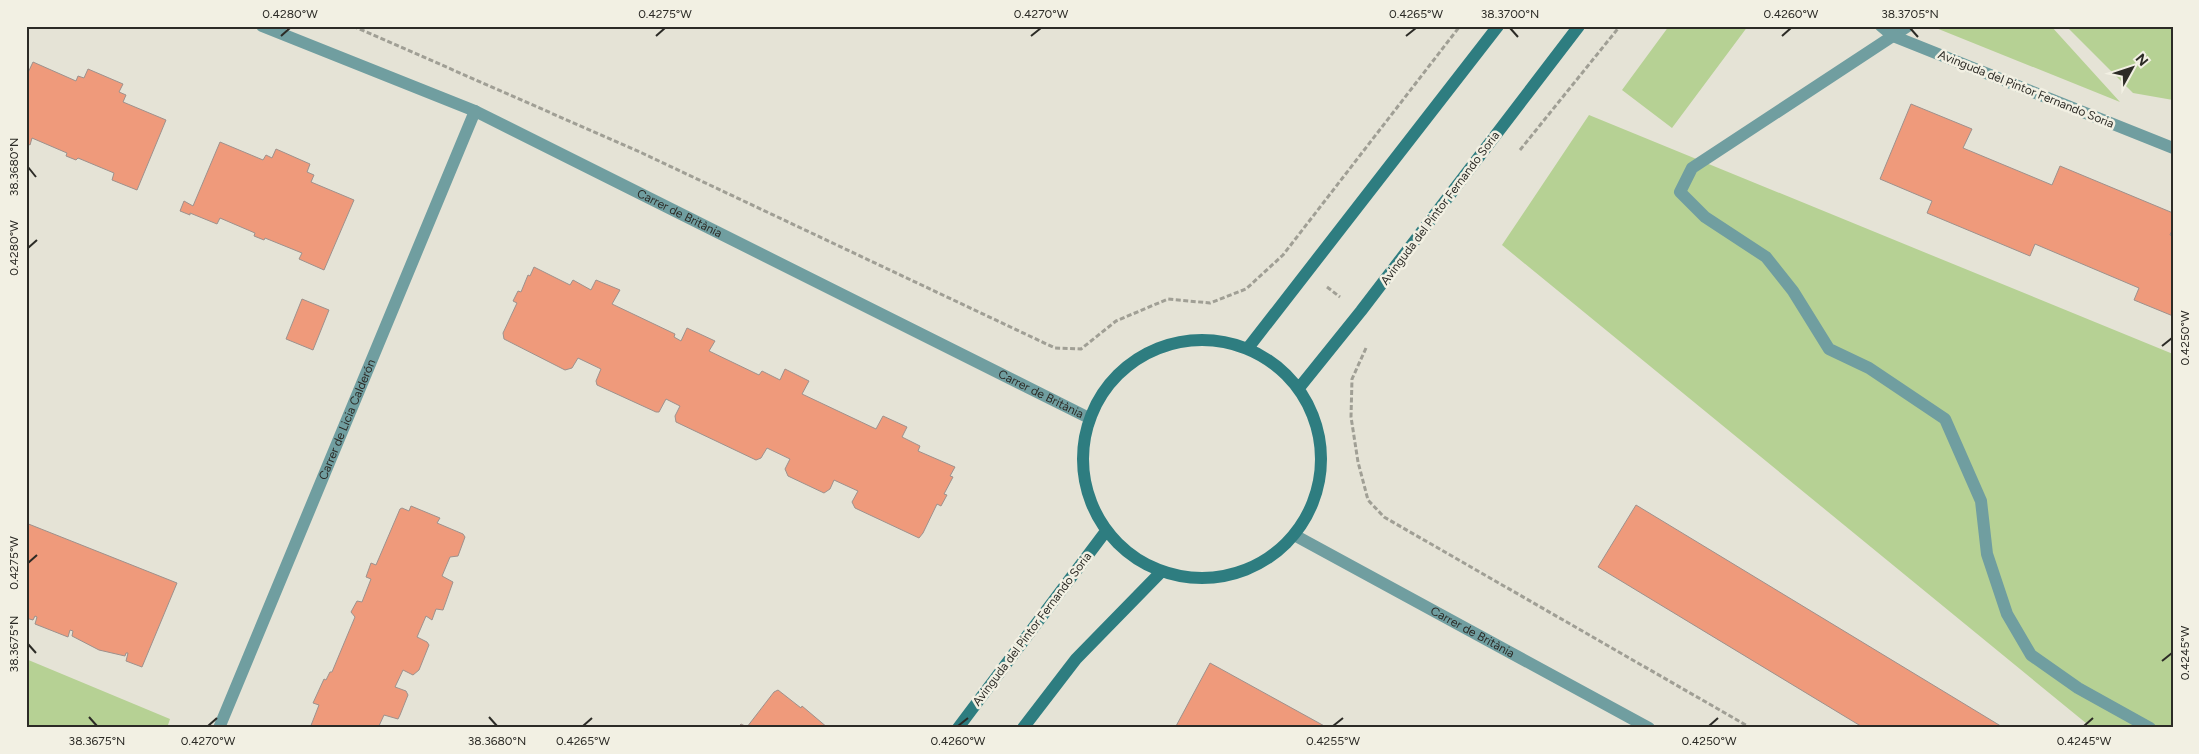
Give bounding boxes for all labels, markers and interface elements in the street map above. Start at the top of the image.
text: 0.4280°W [262,7,318,21]
text: 0.4275°W [638,7,692,21]
text: 0.4270°W [1014,7,1069,21]
text: 0.4265°W [1389,7,1443,21]
text: 38.3700°N [1481,7,1539,21]
text: 0.4260°W [1764,7,1819,21]
text: 38.3705°N [1881,7,1939,21]
north arrow [2106,42,2156,92]
street label: Avinguda del Pintor Fernando Soria [1936,47,2116,131]
text: N [2132,50,2152,70]
street label: Avinguda del Pintor Fernando Soria [1378,129,1502,287]
text: 38.3680°N [7,138,21,196]
street label: Carrer de Britània [635,186,724,240]
text: 0.4280°W [7,220,21,276]
text: 0.4250°W [2178,310,2192,365]
street label: Carrer de Licia Calderón [316,357,378,482]
street label: Carrer de Britània [996,367,1086,421]
text: 0.4275°W [7,536,21,590]
street label: Avinguda del Pintor Fernando Soria [970,550,1094,708]
street label: Carrer de Britània [1428,604,1517,661]
text: 38.3675°N [7,616,21,672]
text: 0.4245°W [2178,625,2192,680]
text: 38.3675°N [69,734,125,748]
text: 0.4270°W [181,734,236,748]
text: 38.3680°N [468,734,526,748]
text: 0.4265°W [556,734,610,748]
text: 0.4260°W [931,734,986,748]
text: 0.4255°W [1306,734,1361,748]
text: 0.4250°W [1682,734,1737,748]
text: 0.4245°W [2057,734,2112,748]

